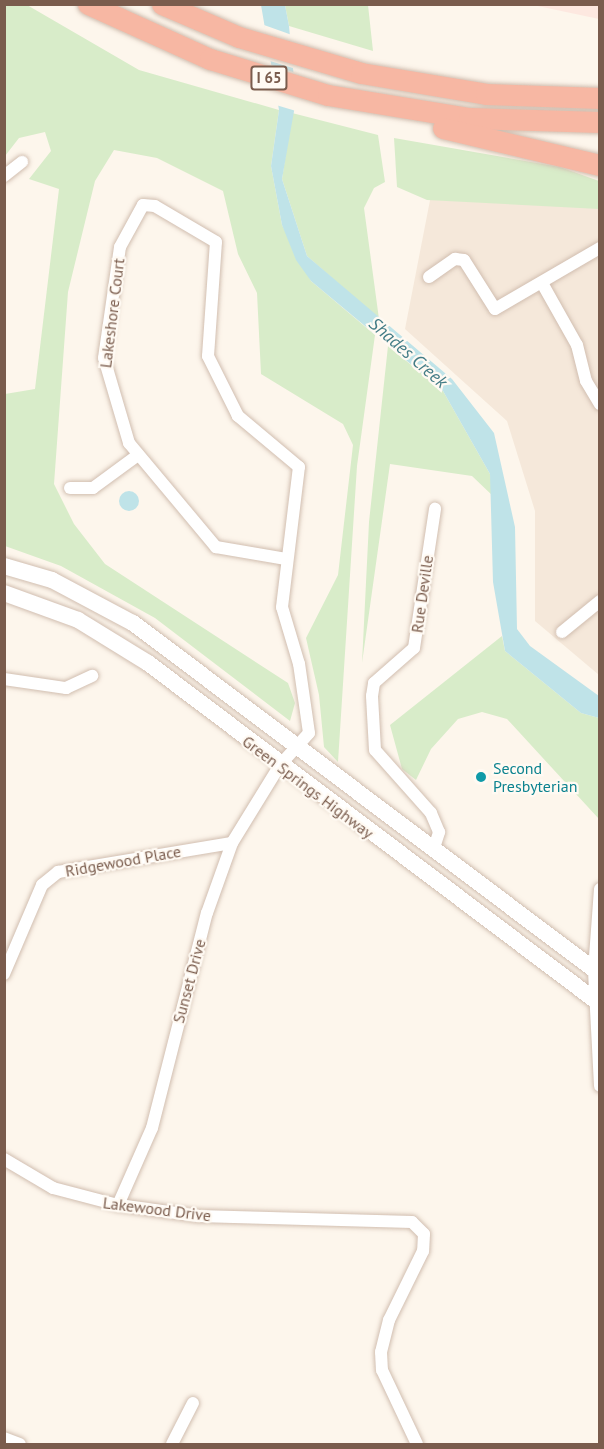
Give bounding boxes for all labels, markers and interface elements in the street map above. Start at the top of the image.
road number: I 65 [250,66,288,90]
street label: Lakeshore Court [96,257,128,369]
water label: Shades Creek [364,313,452,393]
street label: Rue Deville [407,554,437,634]
street label: Green Springs Highway [239,731,377,843]
place label: Second Presbyterian [493,758,577,796]
marker: Second Presbyterian [474,770,488,784]
street label: Ridgewood Place [64,841,182,881]
street label: Sunset Drive [169,937,209,1025]
street label: Lakewood Drive [102,1193,212,1225]

